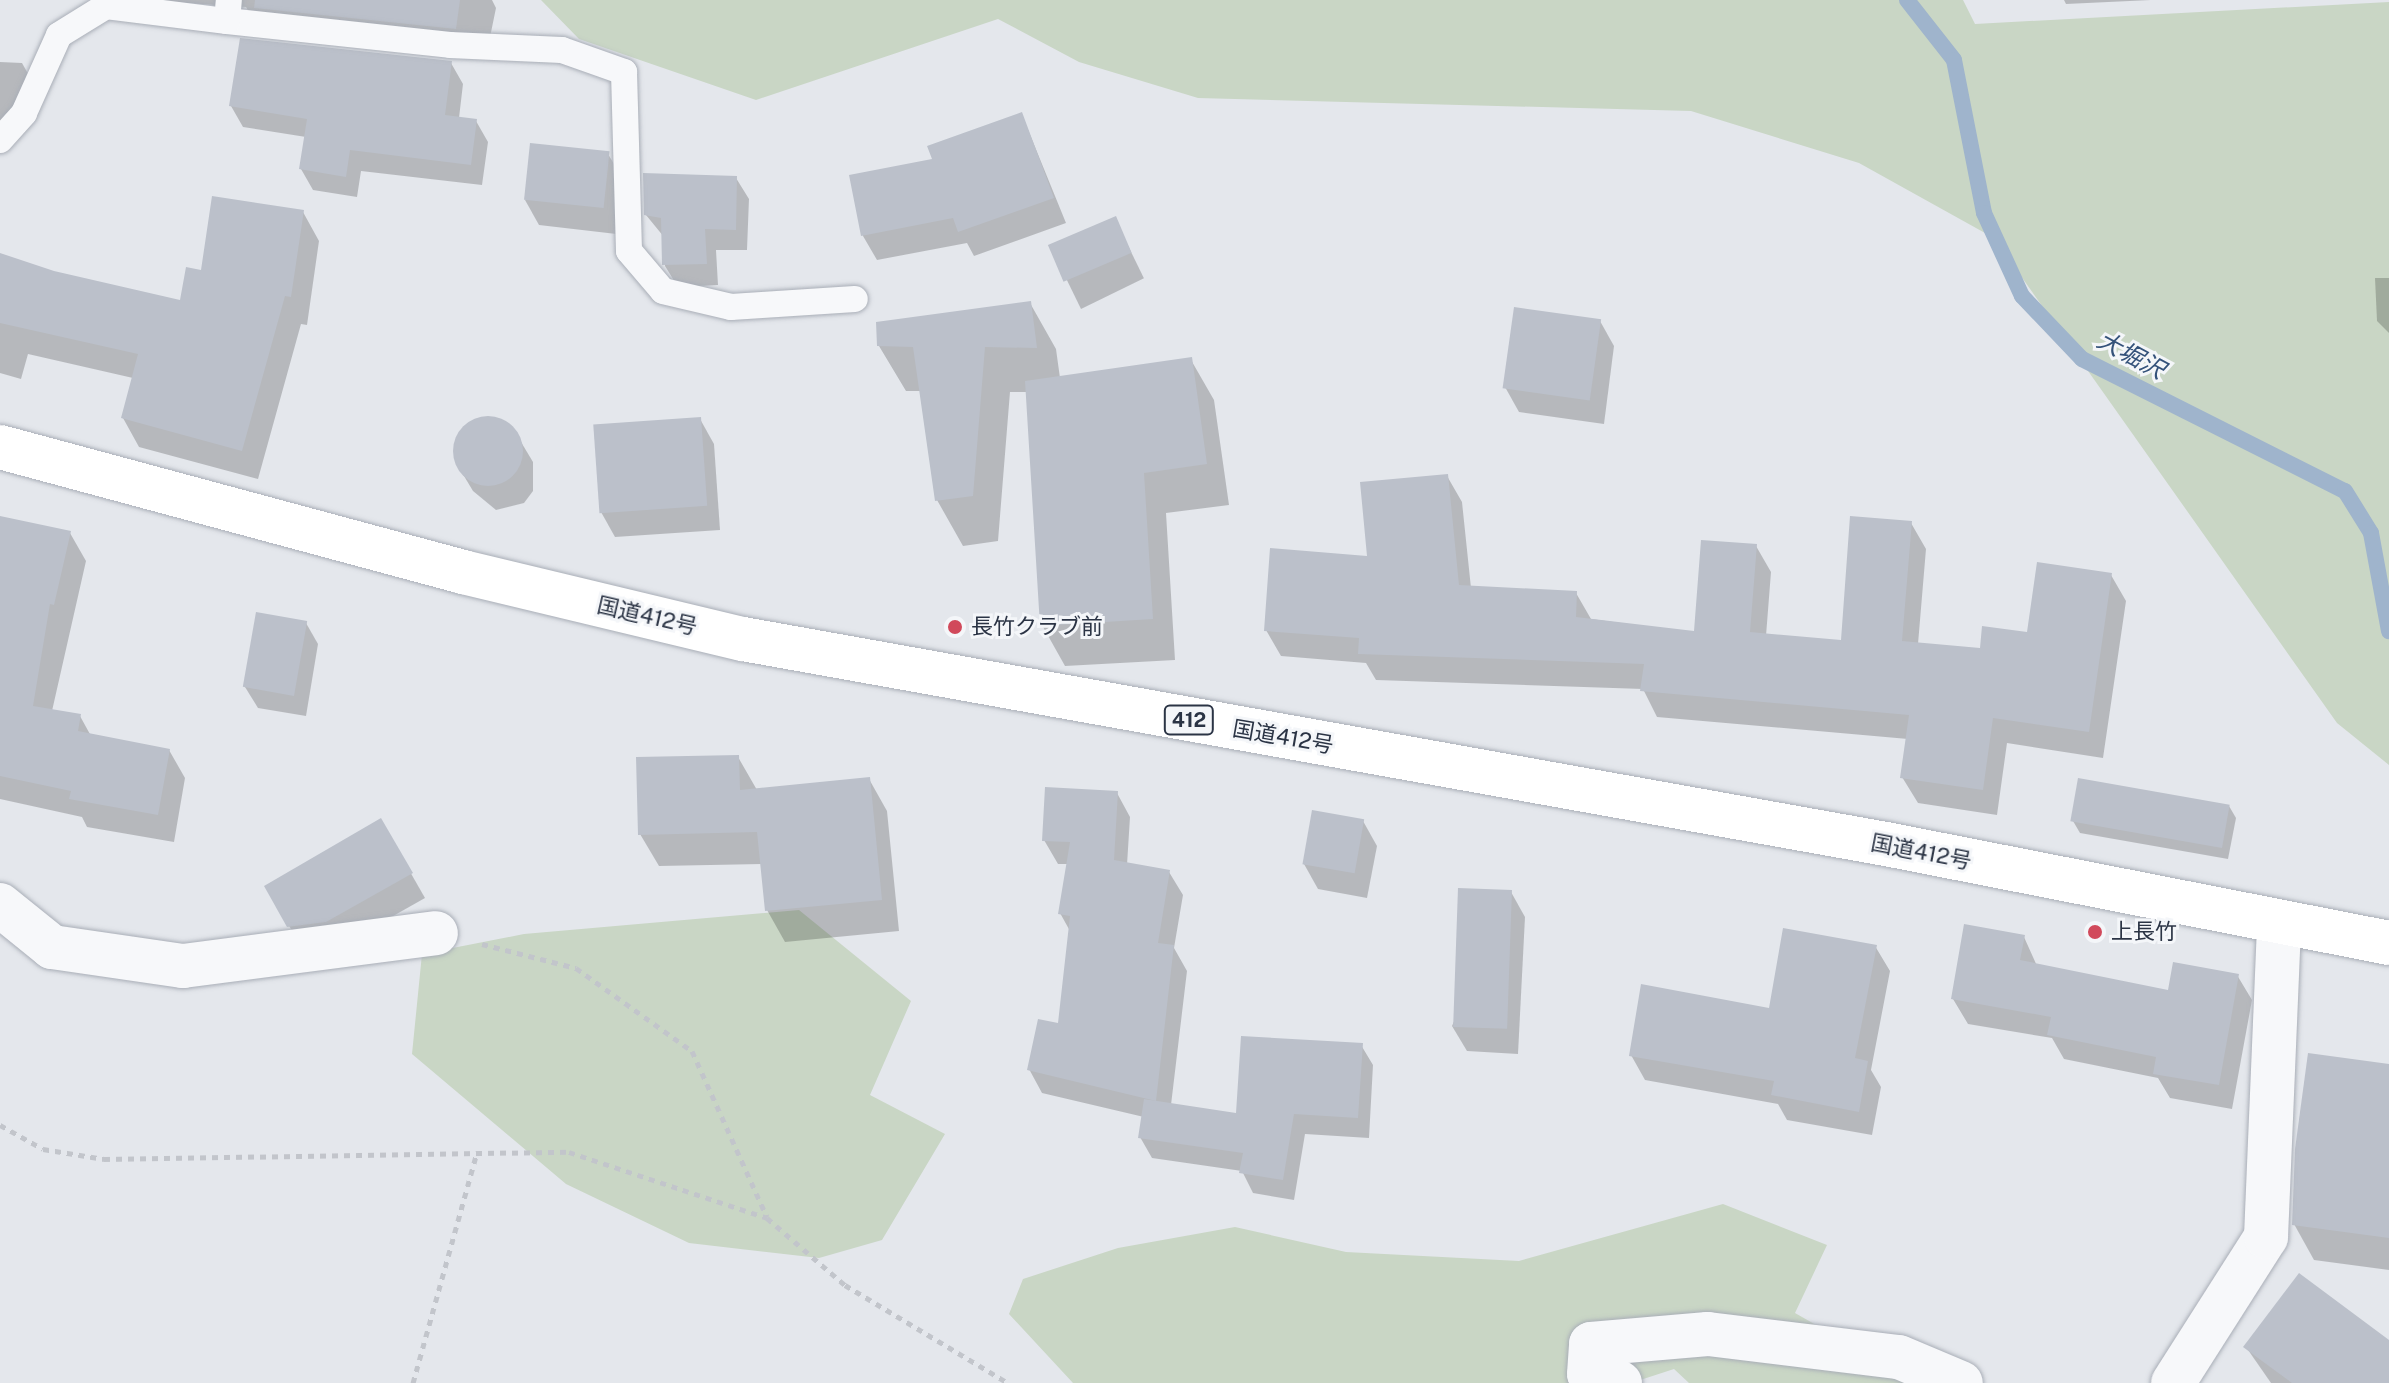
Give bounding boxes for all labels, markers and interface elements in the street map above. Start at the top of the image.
water label: 大堀沢 [2092,325,2170,385]
street label: 国道412号 [594,592,700,640]
place label: 長竹クラブ前 [971,614,1103,640]
marker: 長竹クラブ前 [946,618,964,636]
road number: 412 [1163,704,1215,736]
street label: 国道412号 [1231,715,1335,759]
street label: 国道412号 [1868,829,1974,875]
place label: 上長竹 [2111,919,2177,945]
marker: 上長竹 [2086,923,2104,941]

